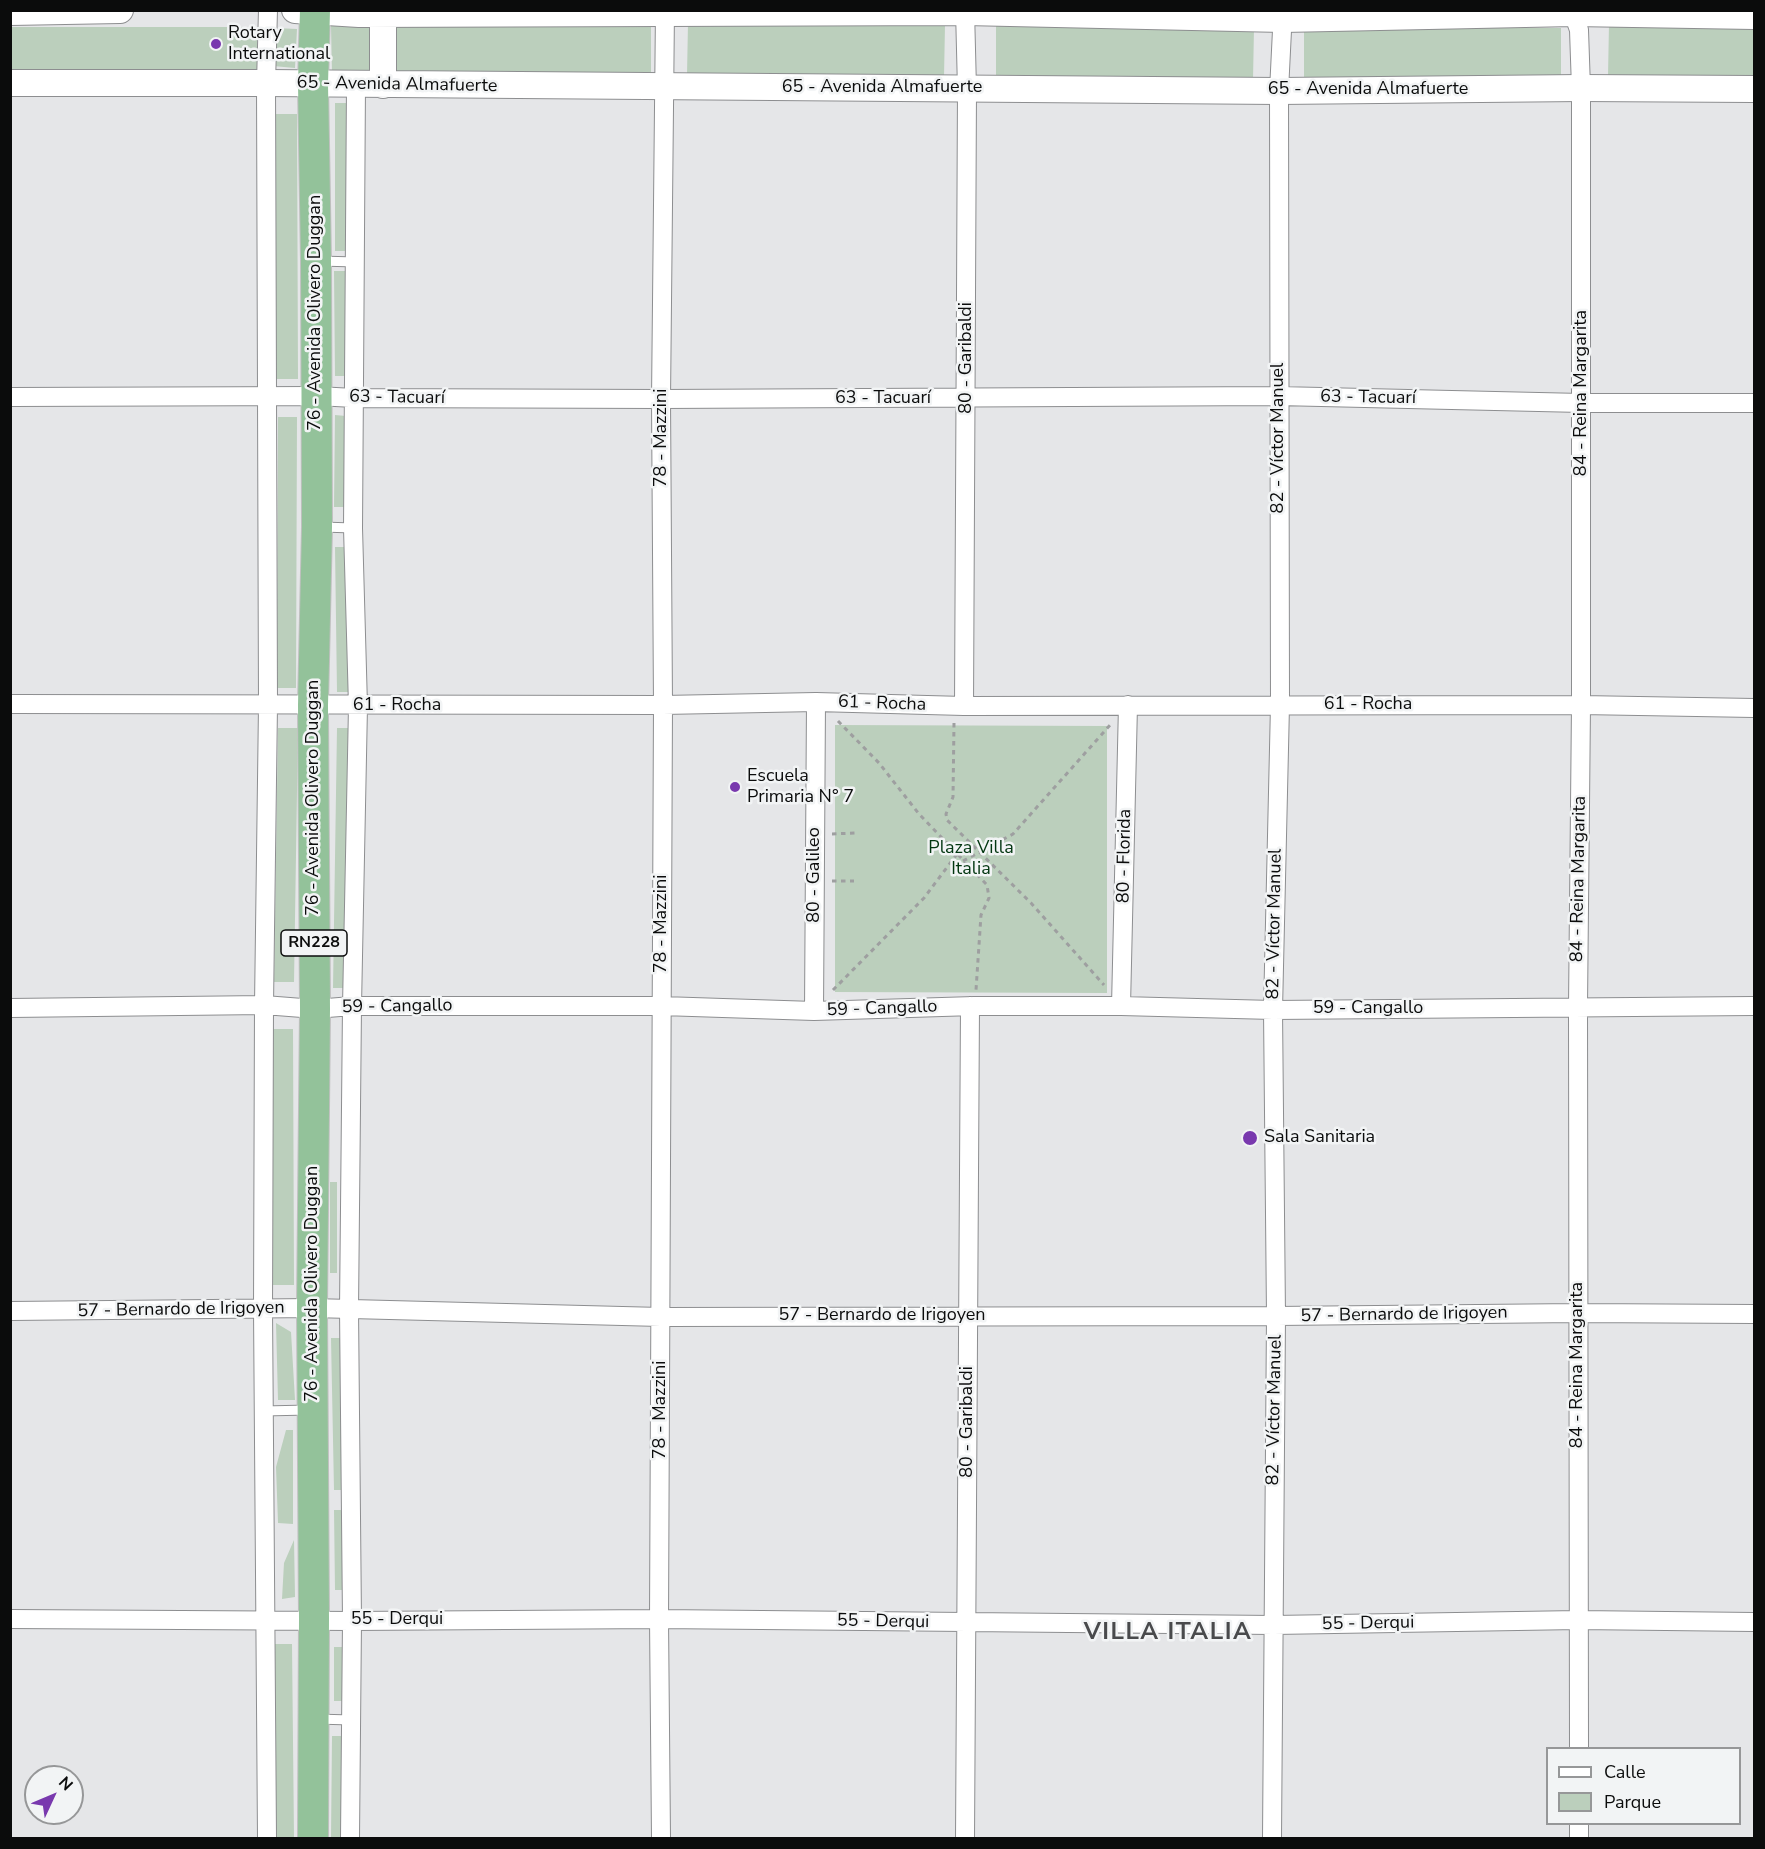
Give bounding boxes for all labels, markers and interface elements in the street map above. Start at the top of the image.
place label: Rotary International [228,23,330,66]
marker: Rotary International [209,37,223,51]
street label: 65 - Avenida Almafuerte [296,72,498,98]
street label: 65 - Avenida Almafuerte [782,77,982,99]
street label: 65 - Avenida Almafuerte [1268,79,1468,101]
street label: 76 - Avenida Olivero Duggan [305,195,327,431]
street label: 80 - Garibaldi [956,302,978,414]
street label: 84 - Reina Margarita [1571,310,1593,476]
street label: 82 - Víctor Manuel [1268,363,1290,513]
street label: 63 - Tacuarí [349,386,445,410]
street label: 63 - Tacuarí [1320,386,1416,410]
street label: 63 - Tacuarí [835,388,931,410]
street label: 78 - Mazzini [651,389,673,487]
street label: 76 - Avenida Olivero Duggan [303,680,325,916]
street label: 61 - Rocha [837,692,927,716]
street label: 61 - Rocha [1324,694,1412,716]
street label: 61 - Rocha [353,695,441,717]
place label: Escuela Primaria N° 7 [747,766,854,808]
marker: Escuela Primaria N° 7 [728,780,742,794]
street label: 84 - Reina Margarita [1567,796,1591,962]
street label: 80 - Florida [1113,809,1137,903]
street label: 80 - Galileo [804,827,826,923]
park label: Plaza Villa Italia [928,838,1014,880]
street label: 82 - Víctor Manuel [1263,848,1287,1000]
street label: 78 - Mazzini [651,875,673,973]
road number: RN228 [281,930,347,956]
street label: 59 - Cangallo [341,995,453,1019]
street label: 59 - Cangallo [826,996,938,1022]
street label: 59 - Cangallo [1313,998,1423,1020]
place label: Sala Sanitaria [1264,1127,1375,1149]
marker: Sala Sanitaria [1241,1129,1259,1147]
street label: 76 - Avenida Olivero Duggan [302,1166,324,1402]
street label: 84 - Reina Margarita [1567,1282,1589,1448]
street label: 57 - Bernardo de Irigoyen [77,1297,285,1323]
street label: 57 - Bernardo de Irigoyen [1300,1302,1508,1328]
street label: 57 - Bernardo de Irigoyen [778,1305,986,1327]
street label: 82 - Víctor Manuel [1263,1334,1287,1486]
street label: 78 - Mazzini [650,1361,672,1459]
street label: 80 - Garibaldi [957,1366,979,1478]
street label: 55 - Derqui [351,1609,443,1631]
street label: 55 - Derqui [837,1610,929,1634]
street label: 55 - Derqui [1322,1612,1414,1636]
district label: VILLA ITALIA [1084,1619,1252,1647]
legend [1546,1747,1741,1825]
text: Calle [1604,1760,1646,1784]
north arrow [24,1765,84,1825]
text: N [53,1772,78,1796]
text: Parque [1604,1790,1661,1814]

